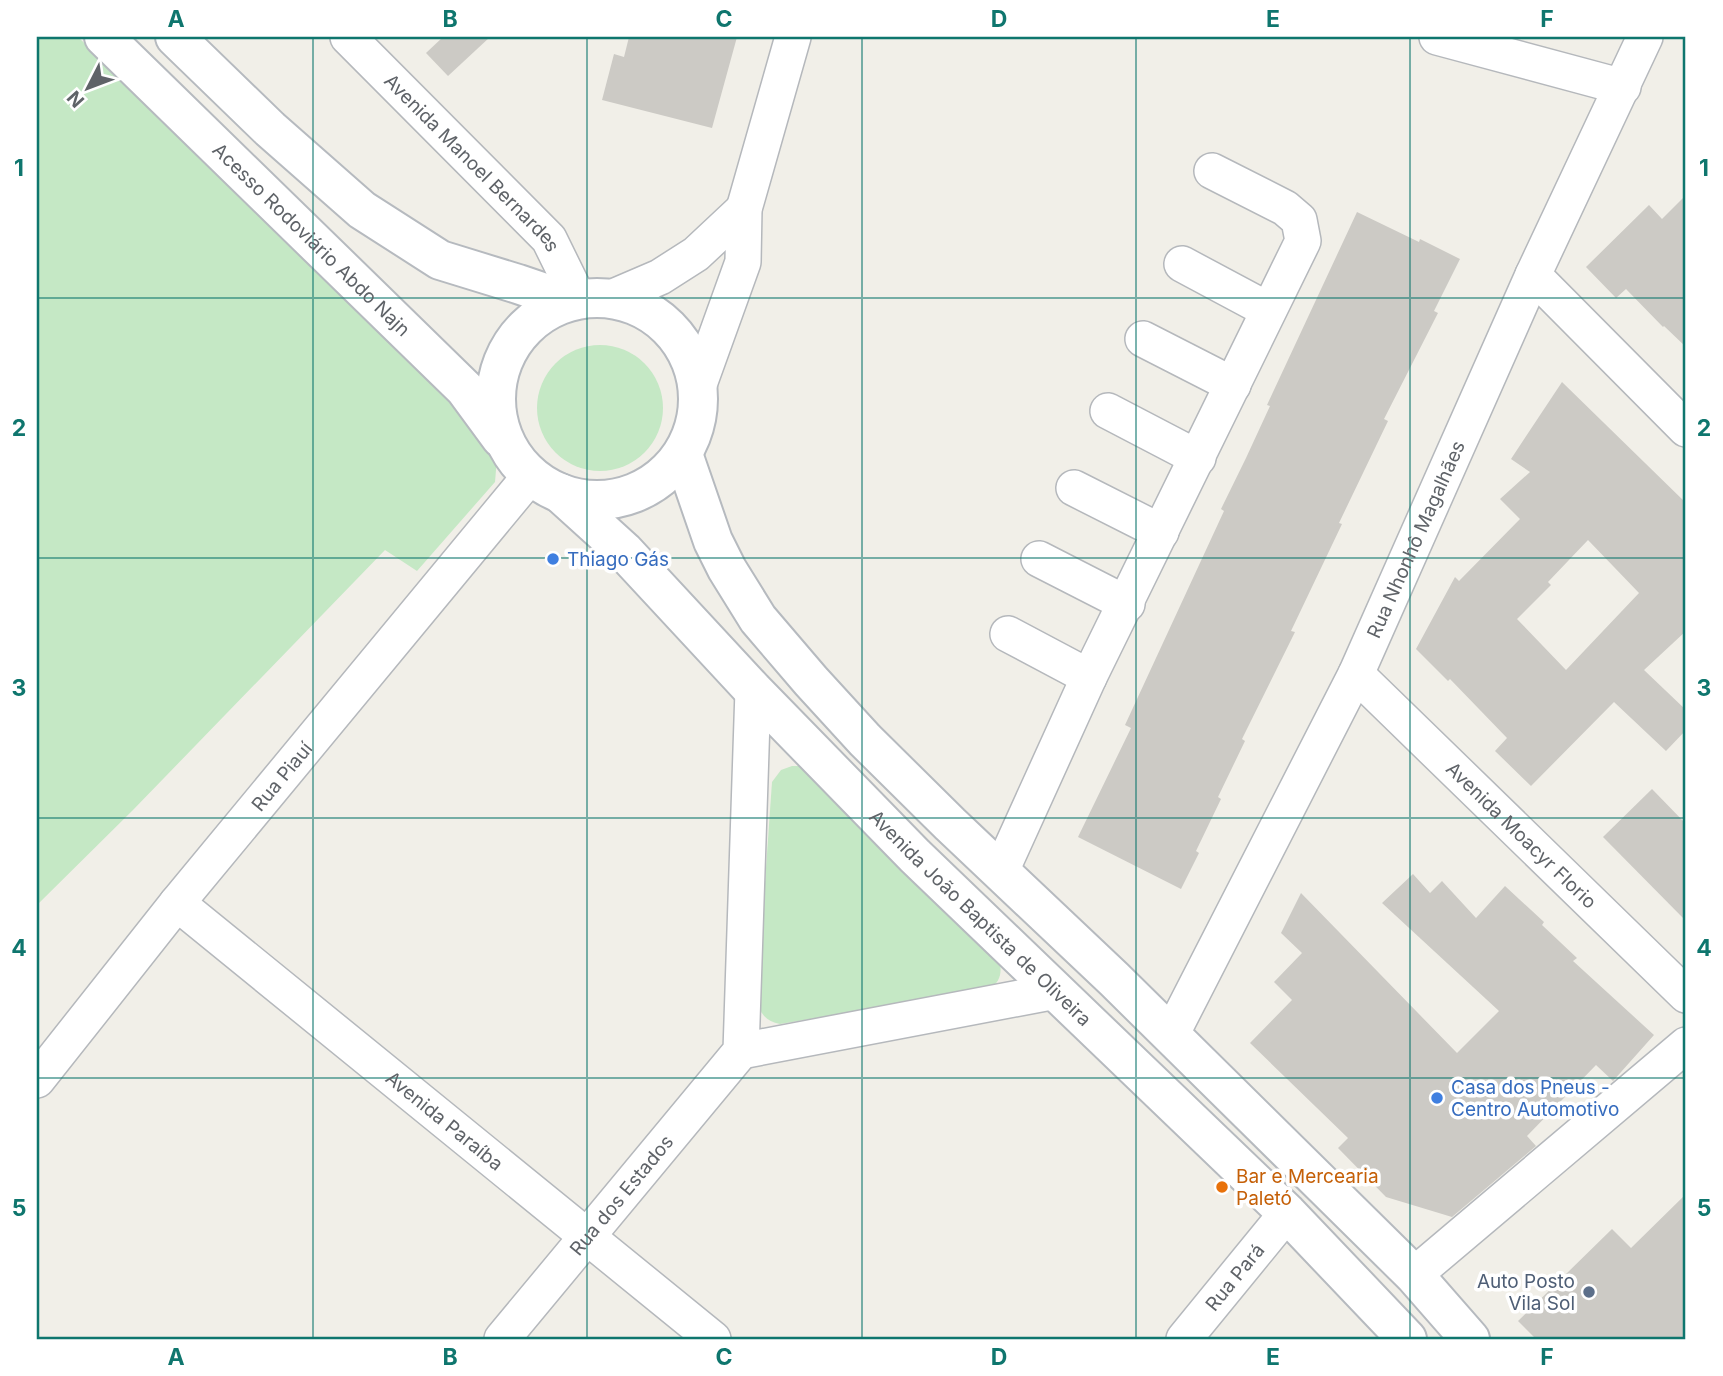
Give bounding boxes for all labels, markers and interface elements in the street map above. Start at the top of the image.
text: A [167,5,185,33]
text: B [442,5,458,33]
text: C [715,5,733,33]
text: D [991,5,1007,33]
text: E [1266,5,1280,33]
text: F [1540,5,1554,33]
north arrow [52,52,122,122]
street label: Avenida Manoel Bernardes [379,69,564,255]
text: N [62,86,89,112]
street label: Acesso Rodoviário Abdo Najn [208,139,415,341]
text: 1 [14,154,24,182]
text: 1 [1699,154,1709,182]
text: 2 [12,414,26,442]
text: 2 [1697,414,1711,442]
street label: Rua Nhonhô Magalhães [1362,437,1470,642]
place label: Thiago Gás [567,548,669,571]
marker: Thiago Gás [545,551,561,567]
text: 3 [12,674,26,702]
text: 3 [1697,674,1711,702]
street label: Rua Piauí [247,737,318,816]
street label: Avenida Moacyr Florio [1441,757,1601,914]
street label: Avenida João Baptista de Oliveira [864,805,1096,1031]
text: 4 [11,934,27,962]
text: 4 [1696,934,1712,962]
street label: Avenida Paraíba [381,1067,508,1176]
place label: Casa dos Pneus - Centro Automotivo [1451,1076,1619,1121]
marker: Casa dos Pneus - Centro Automotivo [1429,1090,1445,1106]
street label: Rua dos Estados [565,1131,678,1260]
place label: Bar e Mercearia Paletó [1236,1165,1379,1210]
marker: Bar e Mercearia Paletó [1214,1179,1230,1195]
text: 5 [12,1194,26,1222]
text: 5 [1697,1194,1711,1222]
street label: Rua Pará [1201,1239,1269,1316]
place label: Auto Posto Vila Sol [1477,1270,1575,1315]
marker: Auto Posto Vila Sol [1581,1284,1597,1300]
text: A [167,1343,185,1371]
text: B [442,1343,458,1371]
text: C [715,1343,733,1371]
text: D [991,1343,1007,1371]
text: E [1266,1343,1280,1371]
text: F [1540,1343,1554,1371]

